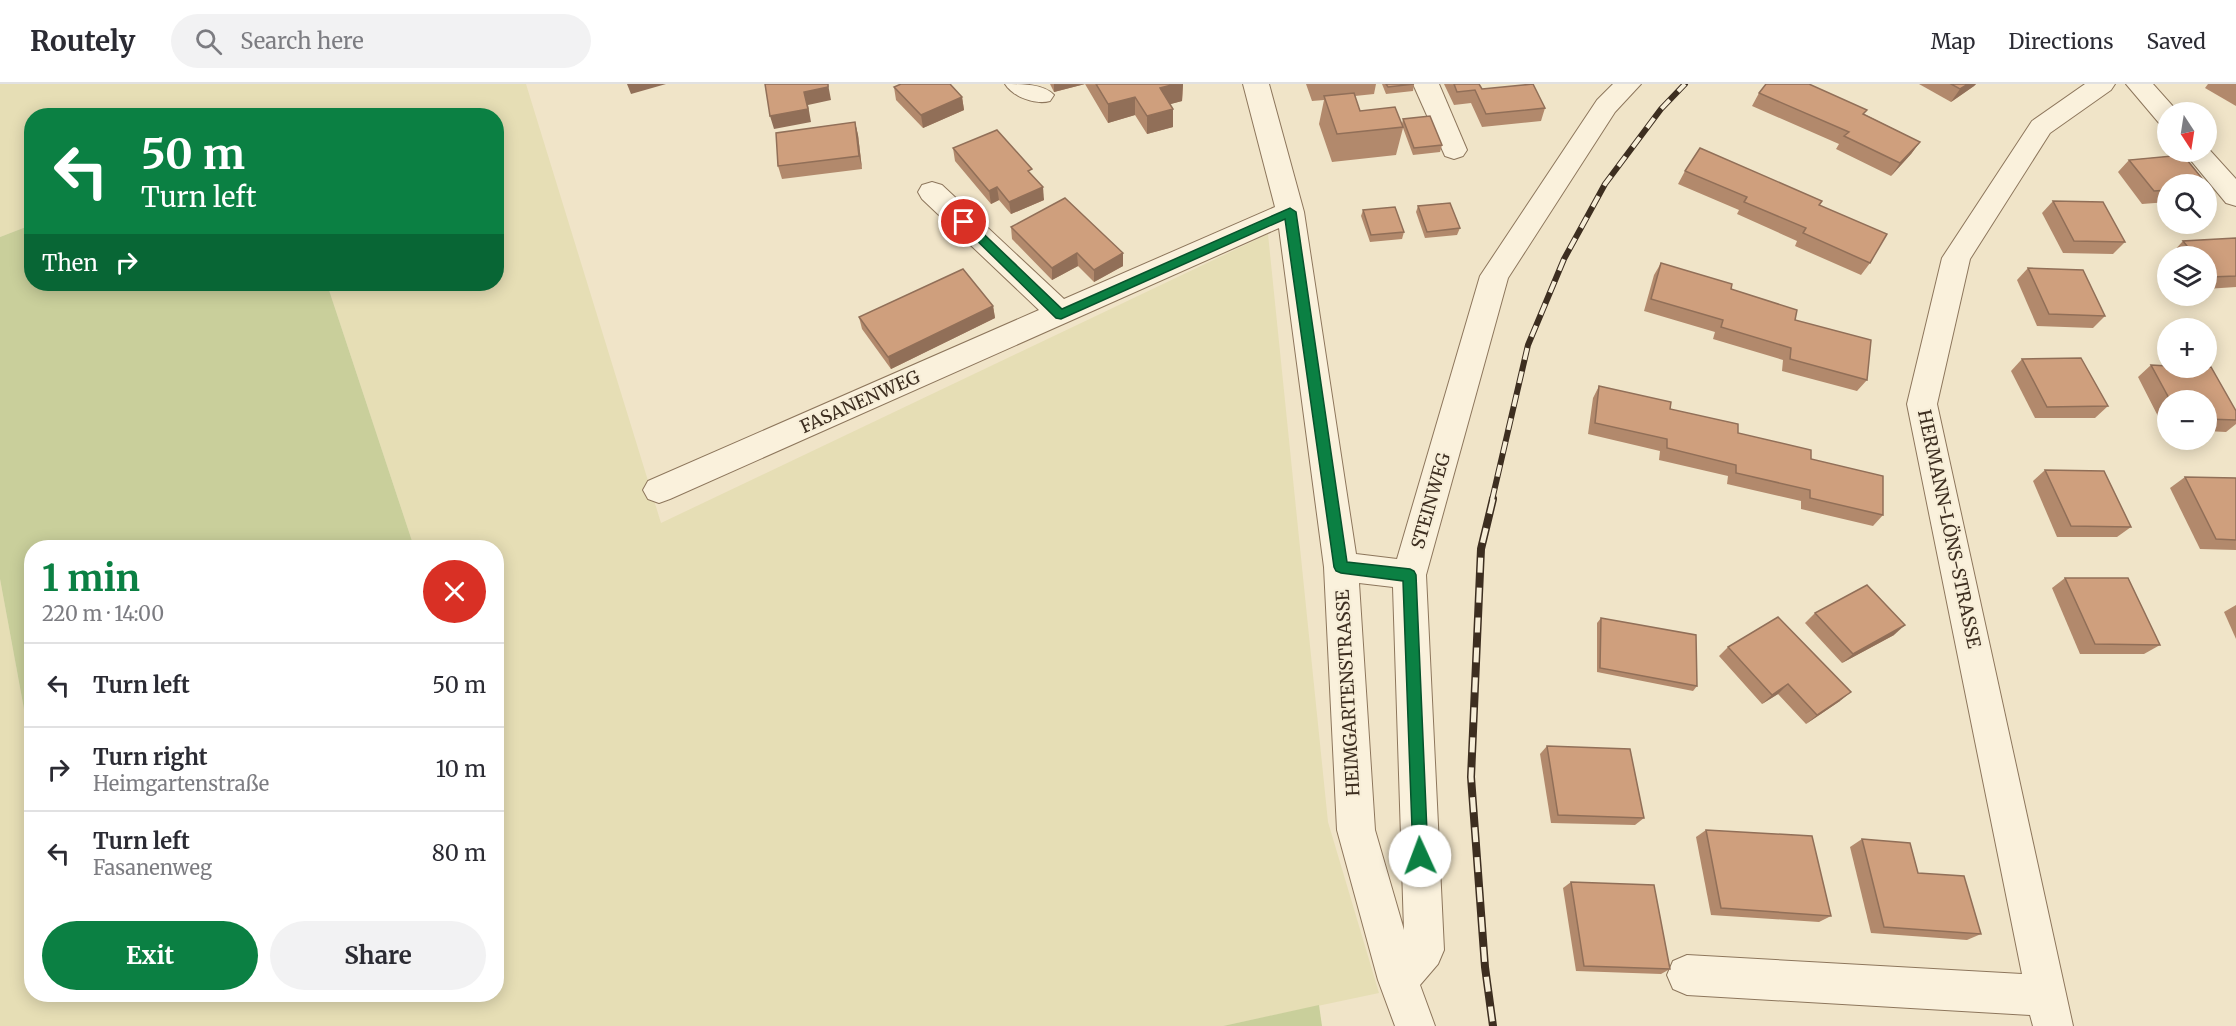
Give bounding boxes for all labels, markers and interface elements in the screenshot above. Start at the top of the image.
search box [171,14,591,68]
text: Routely [30,23,135,59]
icon: search [192,25,225,58]
text: Search here [240,27,364,55]
text: Map [1931,28,1975,55]
text: Directions [2008,28,2113,55]
text: Saved [2146,28,2206,55]
north arrow [2157,102,2217,162]
map controls [2157,102,2217,450]
text: 50 m [141,128,245,180]
icon: left [42,132,120,210]
button: search [2157,174,2217,234]
text: Turn left [141,180,256,214]
pin [938,196,989,247]
icon: arrive [947,205,980,238]
icon: right [110,246,143,279]
button: layers [2157,246,2217,306]
text: Then [42,249,98,277]
button: + [2157,318,2217,378]
street label: FASANENWEG [796,365,923,438]
button: − [2157,390,2217,450]
street label: HERMANN-LÖNS-STRASSE [1913,408,1986,651]
street label: STEINWEG [1406,450,1455,551]
text: 1 min [42,556,140,601]
button: close [423,560,486,623]
street label: HEIMGARTENSTRASSE [1331,589,1364,797]
text: 220 m · 14:00 [42,601,164,626]
icon: left [42,669,75,702]
text: Turn left [93,671,190,699]
text: 50 m [432,671,486,699]
text: Turn right [93,743,207,771]
icon: right [42,753,75,786]
text: 10 m [436,755,486,783]
text: Heimgartenstraße [93,771,269,796]
position arrow [1388,824,1452,888]
text: Turn left [93,827,190,855]
icon: left [42,837,75,870]
text: 80 m [432,839,486,867]
text: Fasanenweg [93,855,212,880]
button: Exit [42,921,258,990]
button: Share [270,921,486,990]

